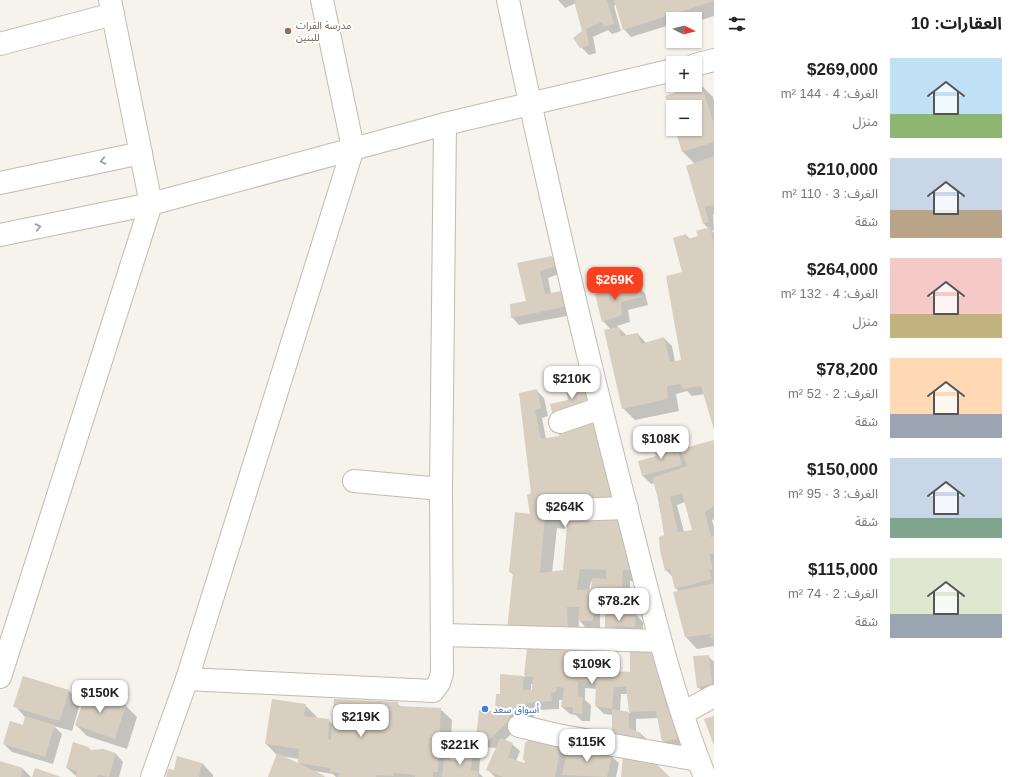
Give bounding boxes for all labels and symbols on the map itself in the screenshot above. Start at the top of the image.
north arrow [666,12,702,48]
place label: مدرسة الفرات للبنين [296,20,351,43]
marker: مدرسة الفرات للبنين [283,26,293,36]
one-way arrow [100,157,106,165]
one-way arrow [35,223,41,232]
pin: $269K [587,267,643,301]
pin: $210K [544,366,600,400]
pin: $108K [633,426,689,460]
pin: $264K [537,494,593,528]
pin: $78.2K [586,588,652,622]
pin: $109K [564,651,620,685]
pin: $150K [72,680,128,714]
place label: أسواق سعد [493,703,540,716]
pin: $219K [333,704,389,738]
marker: أسواق سعد [480,704,490,714]
pin: $115K [559,729,615,763]
pin: $221K [432,732,488,766]

